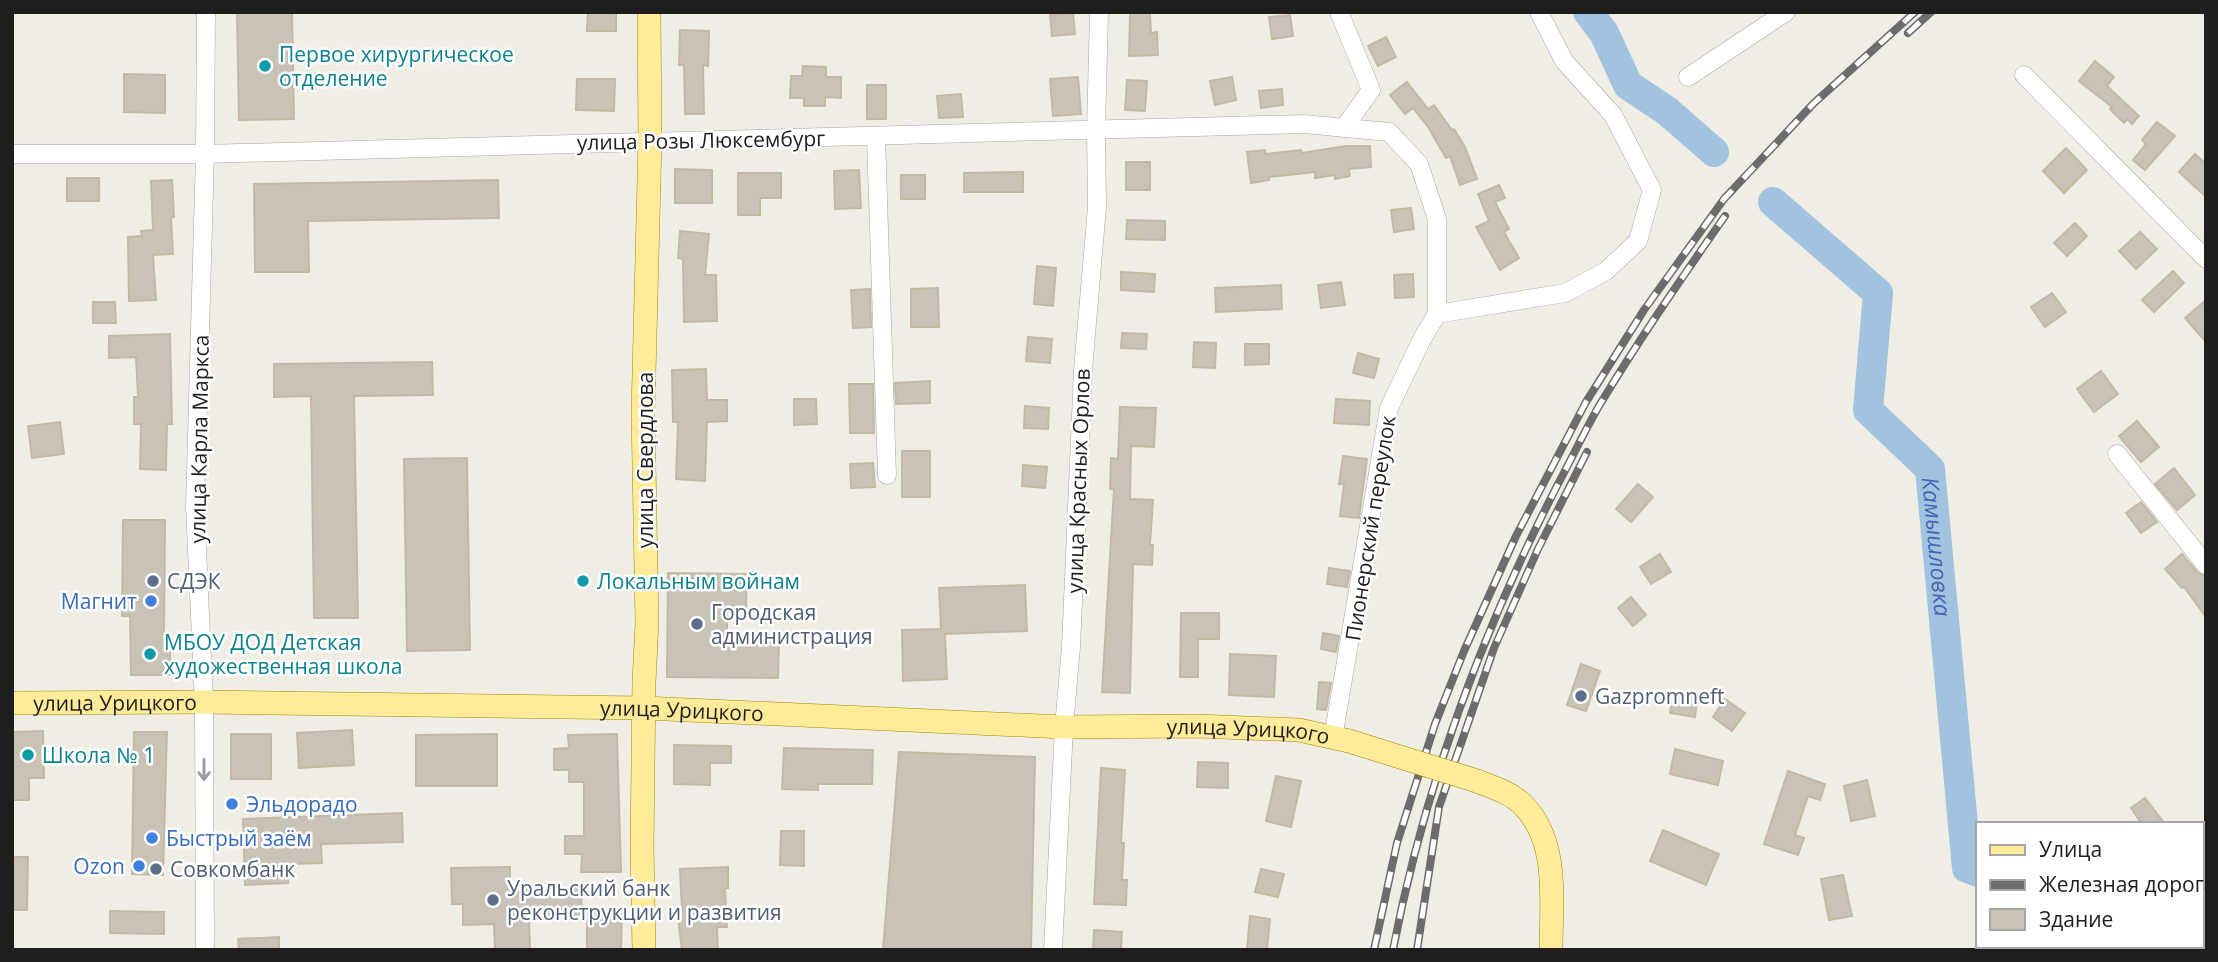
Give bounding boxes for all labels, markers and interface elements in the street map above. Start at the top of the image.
place label: Первое хирургическое отделение [279,40,514,92]
marker: Первое хирургическое отделение [257,58,273,74]
street label: улица Розы Люксембург [577,124,825,156]
street label: улица Карла Маркса [183,334,215,544]
street label: улица Красных Орлов [1060,368,1096,594]
street label: улица Свердлова [631,372,659,548]
street label: Пионерский переулок [1338,413,1402,643]
water label: Камышловка [1915,475,1960,618]
place label: СДЭК [167,567,221,595]
place label: Локальным войнам [597,567,800,595]
marker: СДЭК [145,573,161,589]
marker: Локальным войнам [575,573,591,589]
place label: Магнит [61,587,137,615]
marker: Магнит [143,593,159,609]
place label: Городская администрация [711,598,873,650]
marker: Городская администрация [689,616,705,632]
place label: МБОУ ДОД Детская художественная школа [164,628,402,680]
marker: МБОУ ДОД Детская художественная школа [142,646,158,662]
place label: Gazpromneft [1595,682,1725,710]
street label: улица Урицкого [33,688,197,717]
marker: Gazpromneft [1573,688,1589,704]
street label: улица Урицкого [600,693,764,727]
street label: улица Урицкого [1167,712,1333,750]
place label: Школа № 1 [42,741,155,769]
marker: Школа № 1 [20,747,36,763]
one-way arrow [197,758,211,781]
place label: Эльдорадо [246,790,358,818]
marker: Эльдорадо [224,796,240,812]
legend [1976,822,2204,948]
place label: Быстрый заём [166,824,312,852]
marker: Быстрый заём [144,830,160,846]
text: Улица [2039,835,2102,863]
place label: Ozon [73,852,125,880]
place label: Совкомбанк [170,855,295,883]
marker: Ozon [131,858,147,874]
marker: Совкомбанк [148,861,164,877]
text: Железная дорога [2039,870,2215,898]
place label: Уральский банк реконструкции и развития [507,874,782,926]
marker: Уральский банк реконструкции и развития [485,892,501,908]
text: Здание [2039,905,2113,933]

